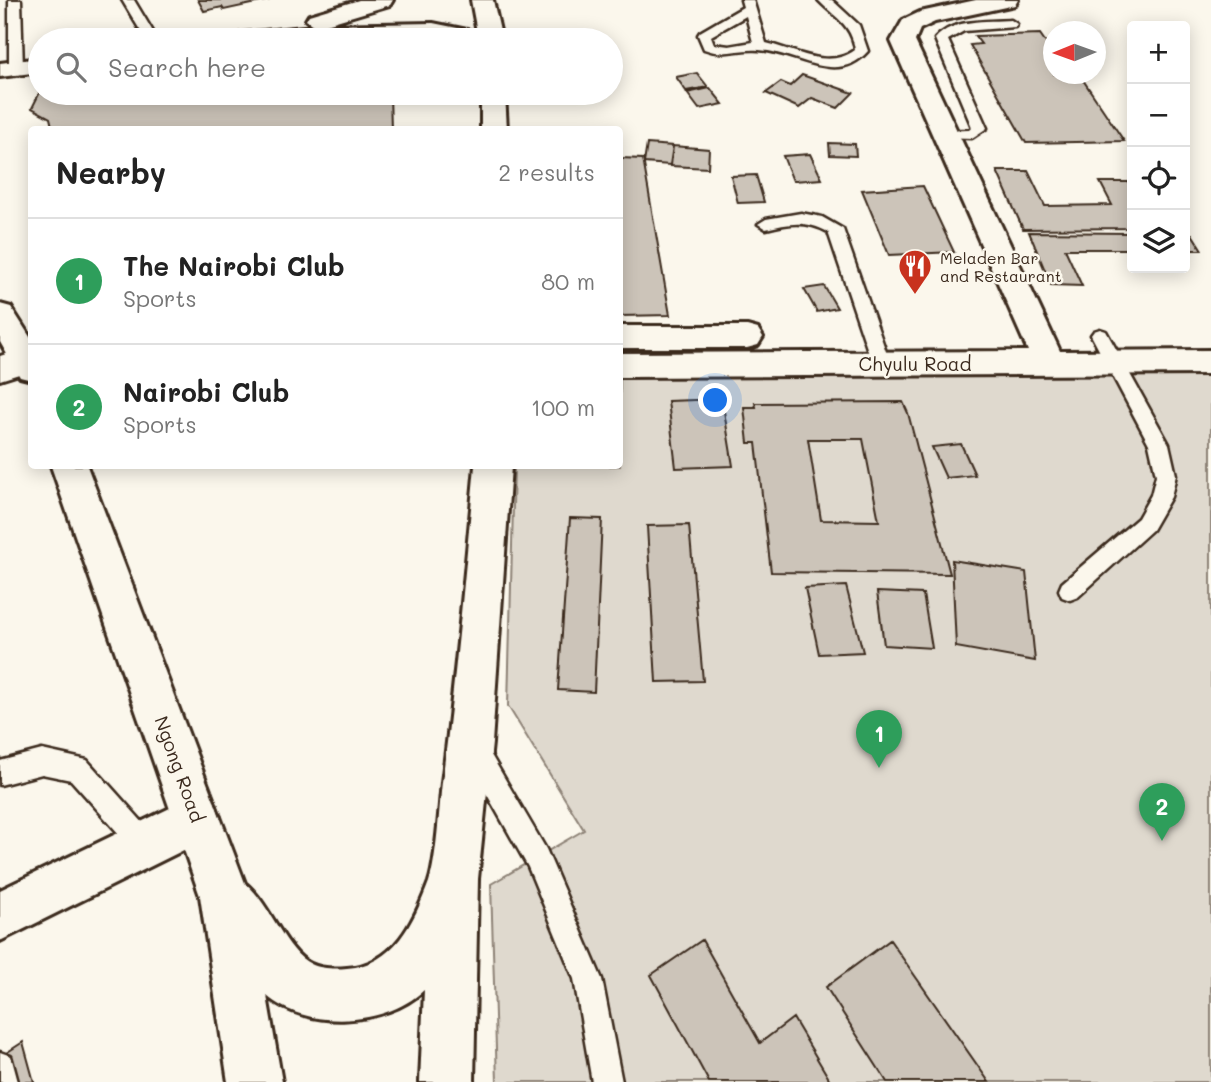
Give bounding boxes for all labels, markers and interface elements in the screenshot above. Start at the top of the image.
north arrow [1043,21,1106,84]
map controls [1127,21,1190,273]
button: + [1127,21,1190,84]
search box [28,28,623,105]
icon: search [52,48,90,86]
text: Search here [108,50,266,84]
button: − [1127,84,1190,147]
button: locate [1127,147,1190,210]
text: Nearby [56,152,166,192]
text: 2 results [498,157,595,187]
button: layers [1127,210,1190,273]
restaurant icon: Meladen Bar and Restaurant [896,247,934,296]
place label: Meladen Bar and Restaurant [940,247,1062,286]
text: The Nairobi Club [123,249,345,283]
text: 1 [74,266,84,296]
text: 80 m [541,266,595,296]
text: Sports [123,283,197,313]
street label: Chyulu Road [858,351,972,376]
text: Nairobi Club [123,375,289,409]
your location [698,383,732,417]
text: 2 [73,392,85,422]
text: 100 m [531,392,595,422]
text: Sports [123,409,197,439]
pin: 1 [856,710,902,768]
street label: Ngong Road [149,712,211,826]
pin: 2 [1139,783,1185,841]

